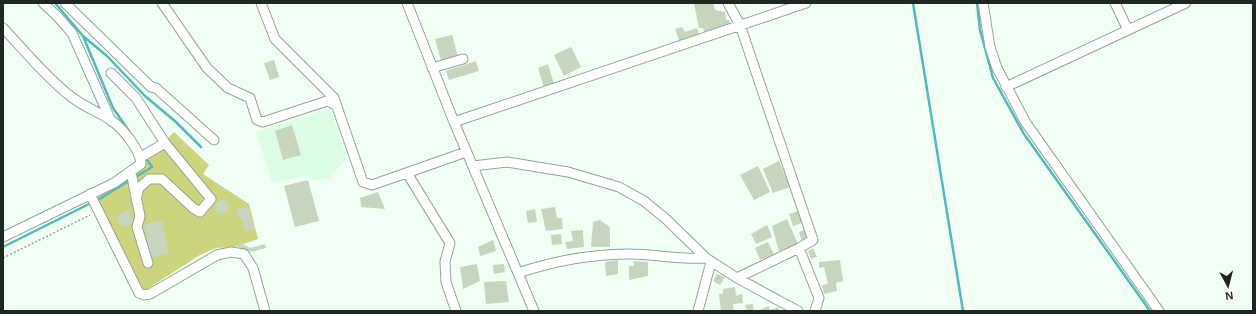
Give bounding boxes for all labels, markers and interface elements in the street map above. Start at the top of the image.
north arrow [1208,266,1248,306]
text: N [1224,289,1234,302]

